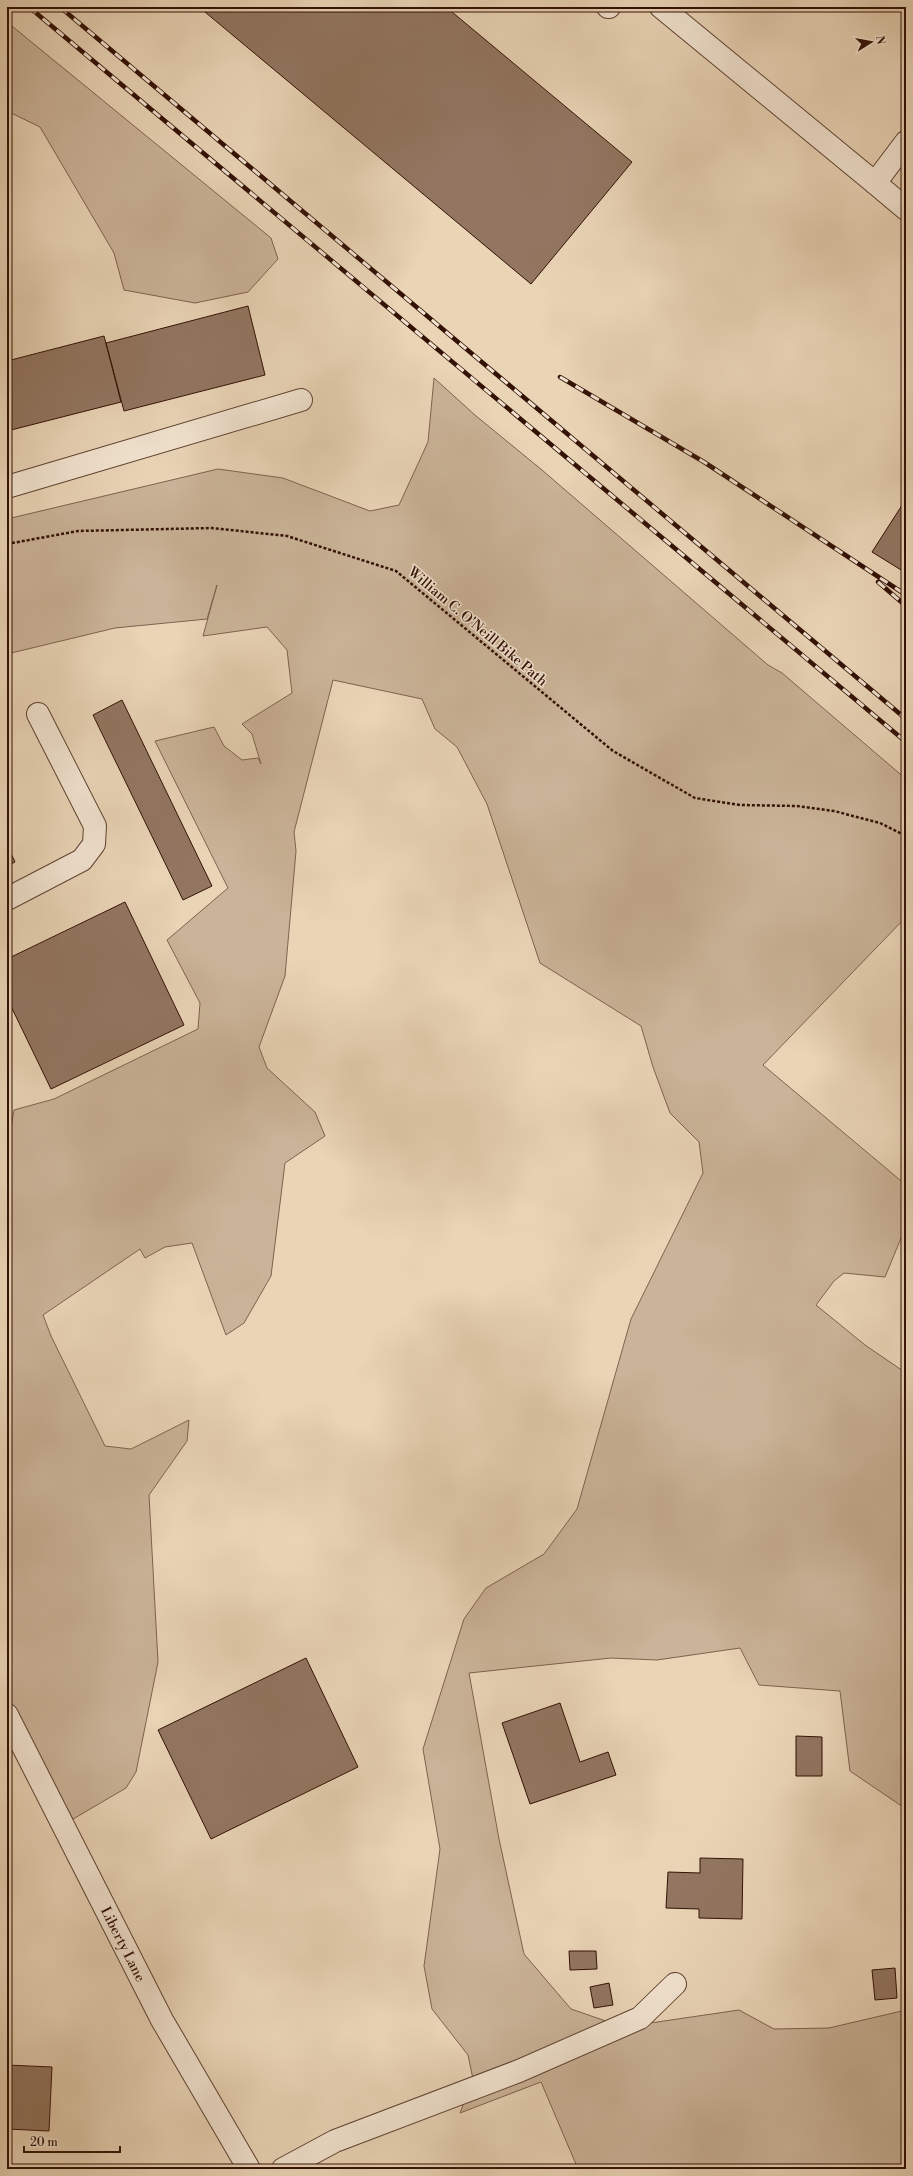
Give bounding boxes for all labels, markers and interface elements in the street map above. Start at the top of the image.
north arrow [851,22,891,62]
text: N [872,35,888,46]
street label: William C. O'Neill Bike Path [403,563,551,691]
street label: Liberty Lane [96,1904,149,1985]
scale bar [24,2128,120,2154]
text: 20 m [30,2135,58,2150]

